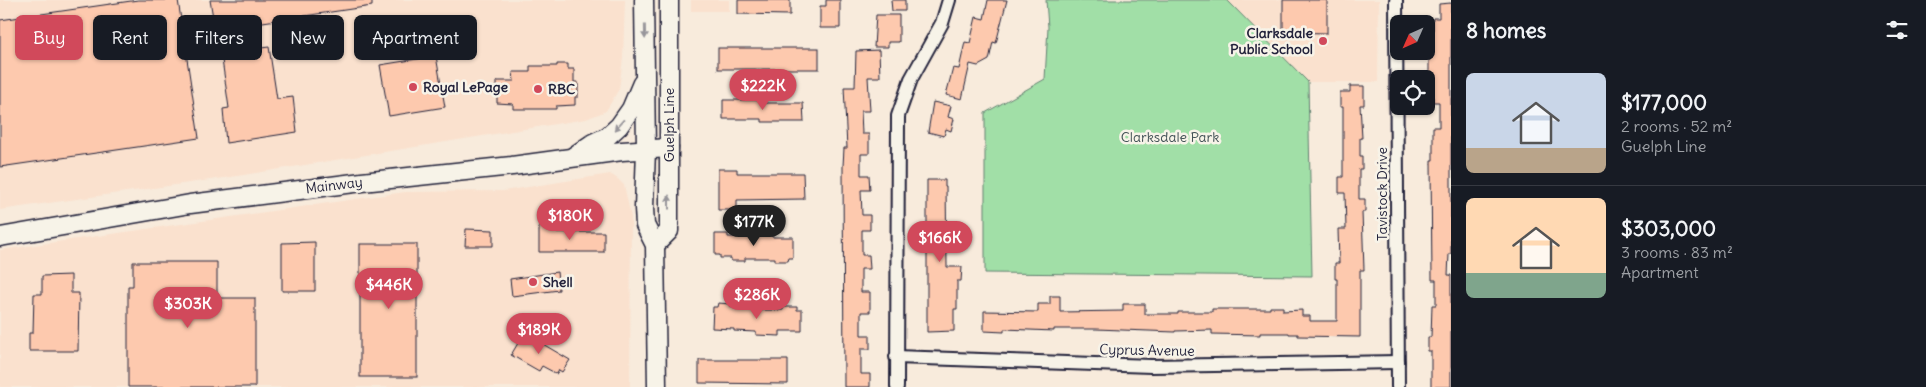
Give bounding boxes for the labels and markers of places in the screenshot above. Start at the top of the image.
place label: Clarksdale Public School [1230,24,1313,58]
marker: Clarksdale Public School [1317,35,1329,47]
pin: $222K [728,68,798,111]
place label: Royal LePage [423,78,509,96]
place label: RBC [548,80,575,98]
marker: Royal LePage [407,81,419,93]
marker: RBC [532,83,544,95]
pin: $180K [535,198,605,241]
pin: $177K [719,204,789,247]
pin: $166K [905,220,975,263]
pin: $446K [354,268,424,310]
place label: Shell [543,273,573,291]
marker: Shell [527,276,539,288]
pin: $286K [722,278,792,320]
pin: $303K [153,286,223,329]
pin: $189K [504,312,574,355]

